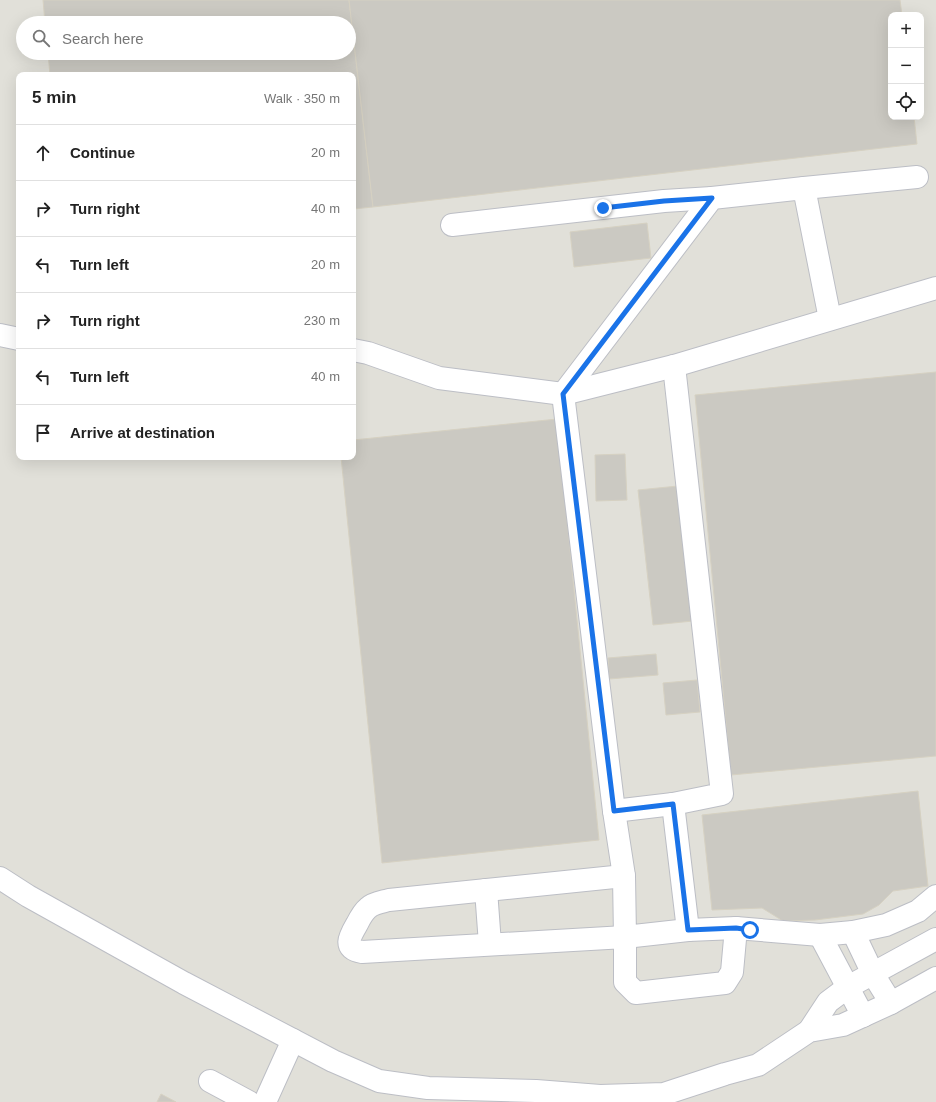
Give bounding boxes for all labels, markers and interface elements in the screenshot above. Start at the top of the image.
map controls [888,12,924,120]
button: + [888,12,924,48]
search box [16,16,356,60]
icon: search [30,27,52,49]
text: Search here [62,30,144,47]
button: − [888,48,924,84]
button: locate [888,84,924,120]
text: 5 min [32,88,76,107]
text: Walk · 350 m [264,91,340,106]
icon: ahead [32,142,54,164]
text: Continue [70,144,135,161]
text: 20 m [311,145,340,160]
icon: right [32,198,54,220]
route end [594,199,612,217]
text: Turn right [70,200,140,217]
text: 40 m [311,201,340,216]
icon: left [32,254,54,276]
text: Turn left [70,256,129,273]
text: 20 m [311,257,340,272]
icon: right [32,310,54,332]
text: Turn right [70,312,140,329]
text: 230 m [304,313,340,328]
icon: left [32,366,54,388]
text: Turn left [70,368,129,385]
text: 40 m [311,369,340,384]
icon: arrive [32,422,54,444]
text: Arrive at destination [70,424,215,441]
route start [741,921,759,939]

